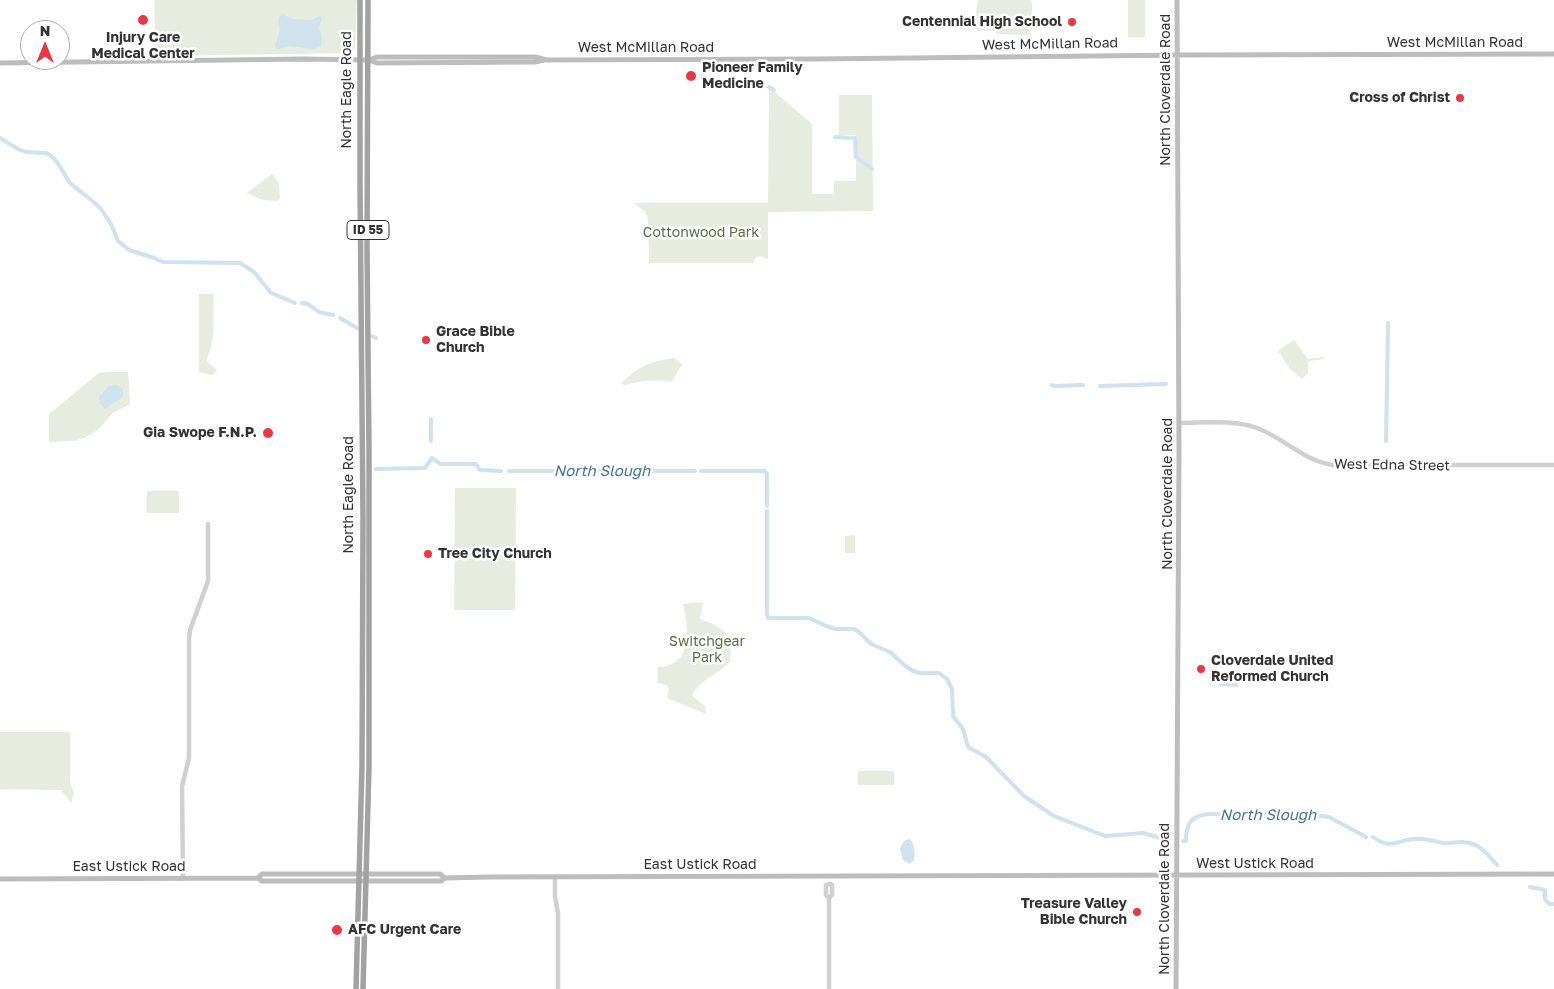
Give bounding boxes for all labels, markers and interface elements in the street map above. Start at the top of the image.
marker: Injury Care Medical Center [136,13,150,27]
place label: Centennial High School [902,14,1062,30]
street label: North Cloverdale Road [1158,14,1174,166]
marker: Centennial High School [1066,16,1078,28]
north arrow [20,20,70,70]
text: N [40,22,50,39]
place label: Injury Care Medical Center [91,30,195,62]
street label: North Eagle Road [339,31,355,149]
street label: West McMillan Road [982,34,1118,54]
street label: West McMillan Road [1387,35,1523,51]
street label: West McMillan Road [578,40,714,56]
place label: Pioneer Family Medicine [702,60,803,92]
marker: Pioneer Family Medicine [684,69,698,83]
place label: Cross of Christ [1349,90,1450,106]
marker: Cross of Christ [1454,92,1466,104]
road number: ID 55 [347,220,389,240]
park label: Cottonwood Park [643,225,759,241]
place label: Grace Bible Church [436,324,515,357]
marker: Grace Bible Church [420,334,432,346]
street label: North Cloverdale Road [1160,418,1176,570]
place label: Gia Swope F.N.P. [143,425,257,441]
marker: Gia Swope F.N.P. [261,426,275,440]
street label: North Eagle Road [341,436,357,554]
street label: West Edna Street [1334,456,1450,474]
water label: North Slough [554,462,650,480]
place label: Tree City Church [438,546,552,562]
marker: Tree City Church [422,548,434,560]
park label: Switchgear Park [669,634,745,666]
place label: Cloverdale United Reformed Church [1211,653,1333,686]
marker: Cloverdale United Reformed Church [1195,663,1207,675]
water label: North Slough [1220,806,1316,824]
street label: North Cloverdale Road [1157,823,1173,975]
street label: West Ustick Road [1196,856,1314,872]
street label: East Ustick Road [643,857,757,873]
street label: East Ustick Road [72,859,186,875]
place label: Treasure Valley Bible Church [1021,896,1127,929]
marker: Treasure Valley Bible Church [1131,906,1143,918]
place label: AFC Urgent Care [348,922,461,938]
marker: AFC Urgent Care [330,923,344,937]

